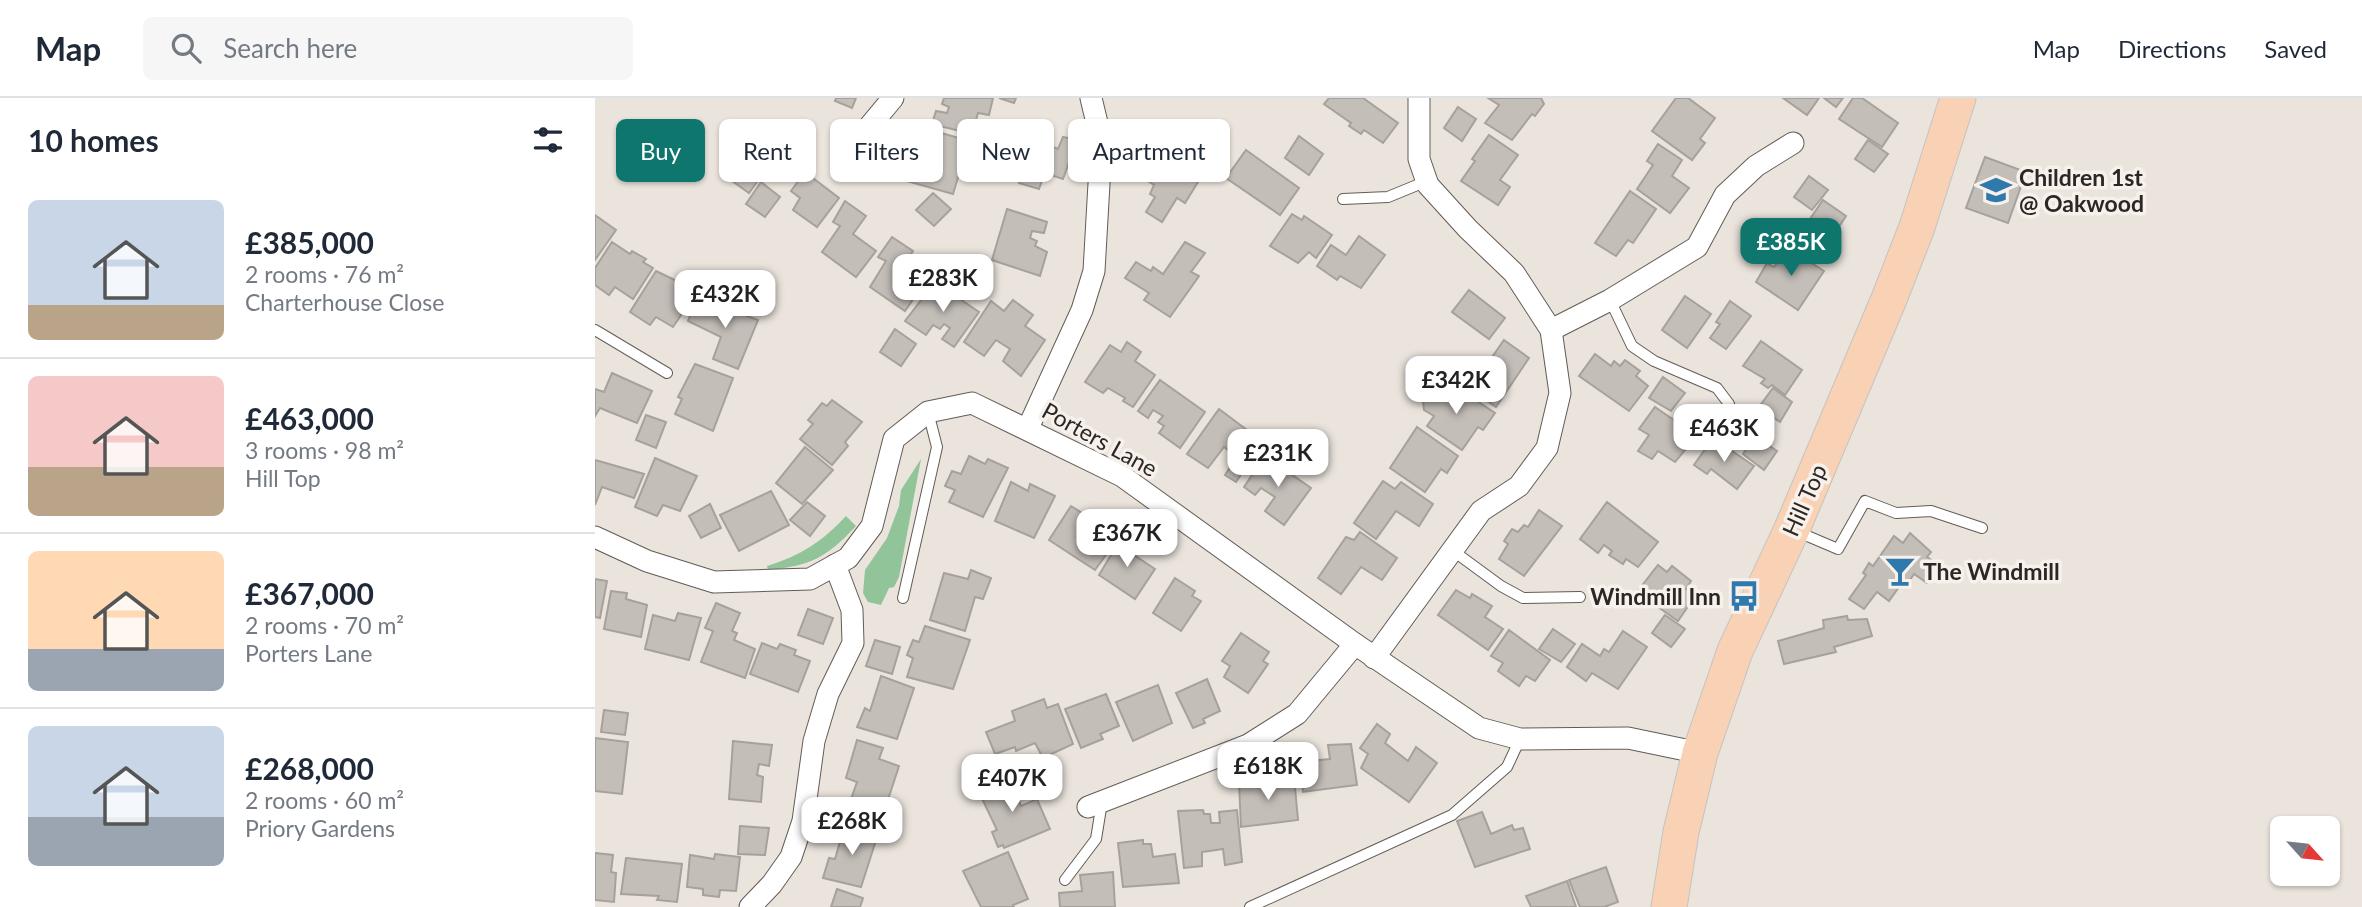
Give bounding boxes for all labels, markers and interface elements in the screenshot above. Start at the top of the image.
search box [143,17,633,80]
text: Map [35,28,101,68]
icon: search [167,29,205,67]
text: Search here [223,32,357,64]
text: Map [2033,34,2080,63]
text: Directions [2118,34,2226,63]
text: Saved [2264,34,2327,63]
chip: Buy [616,119,705,182]
chip: Rent [719,119,816,182]
chip: Filters [830,119,943,182]
chip: New [957,119,1054,182]
chip: Apartment [1068,119,1230,182]
icon: filters [529,121,567,159]
text: 10 homes [28,122,159,158]
place label: Children 1st @ Oakwood [2019,163,2144,217]
school or university icon: Children 1st @ Oakwood [1979,173,2013,207]
pin: £385K [1742,218,1840,278]
text: £385,000 [245,224,374,260]
text: £385K [1756,227,1826,255]
icon: home [84,228,168,312]
pin: £283K [894,254,992,314]
text: 2 rooms · 76 m² [245,260,404,288]
text: £283K [908,263,978,291]
pin: £432K [676,271,774,330]
text: £432K [690,279,760,307]
text: Charterhouse Close [245,288,444,316]
pin: £342K [1407,356,1505,416]
text: £342K [1421,365,1491,393]
street label: Porters Lane [1038,396,1162,482]
text: £463,000 [245,400,374,436]
icon: home [84,404,168,488]
pin: £463K [1675,404,1773,464]
text: £463K [1689,413,1759,441]
pin: £231K [1229,430,1327,489]
text: 3 rooms · 98 m² [245,436,404,464]
text: £231K [1243,438,1313,466]
street label: Hill Top [1776,460,1832,540]
text: Hill Top [245,464,321,492]
pin: £367K [1078,510,1176,569]
text: £367K [1092,518,1162,546]
bar icon: The Windmill [1883,554,1917,588]
place label: The Windmill [1923,557,2060,585]
text: £367,000 [245,575,374,611]
icon: home [84,579,168,663]
bus stop icon: Windmill Inn [1727,579,1761,613]
place label: Windmill Inn [1590,582,1721,610]
text: 2 rooms · 70 m² [245,611,404,639]
text: Porters Lane [245,639,372,667]
pin: £618K [1219,742,1317,802]
text: £268,000 [245,750,374,786]
text: £618K [1233,751,1303,779]
icon: home [84,754,168,838]
pin: £407K [963,754,1061,814]
text: £407K [977,763,1047,791]
text: 2 rooms · 60 m² [245,786,404,814]
pin: £268K [803,798,901,857]
text: £268K [817,806,887,834]
text: Priory Gardens [245,814,395,842]
north arrow [2270,816,2340,886]
map controls [2270,816,2340,886]

